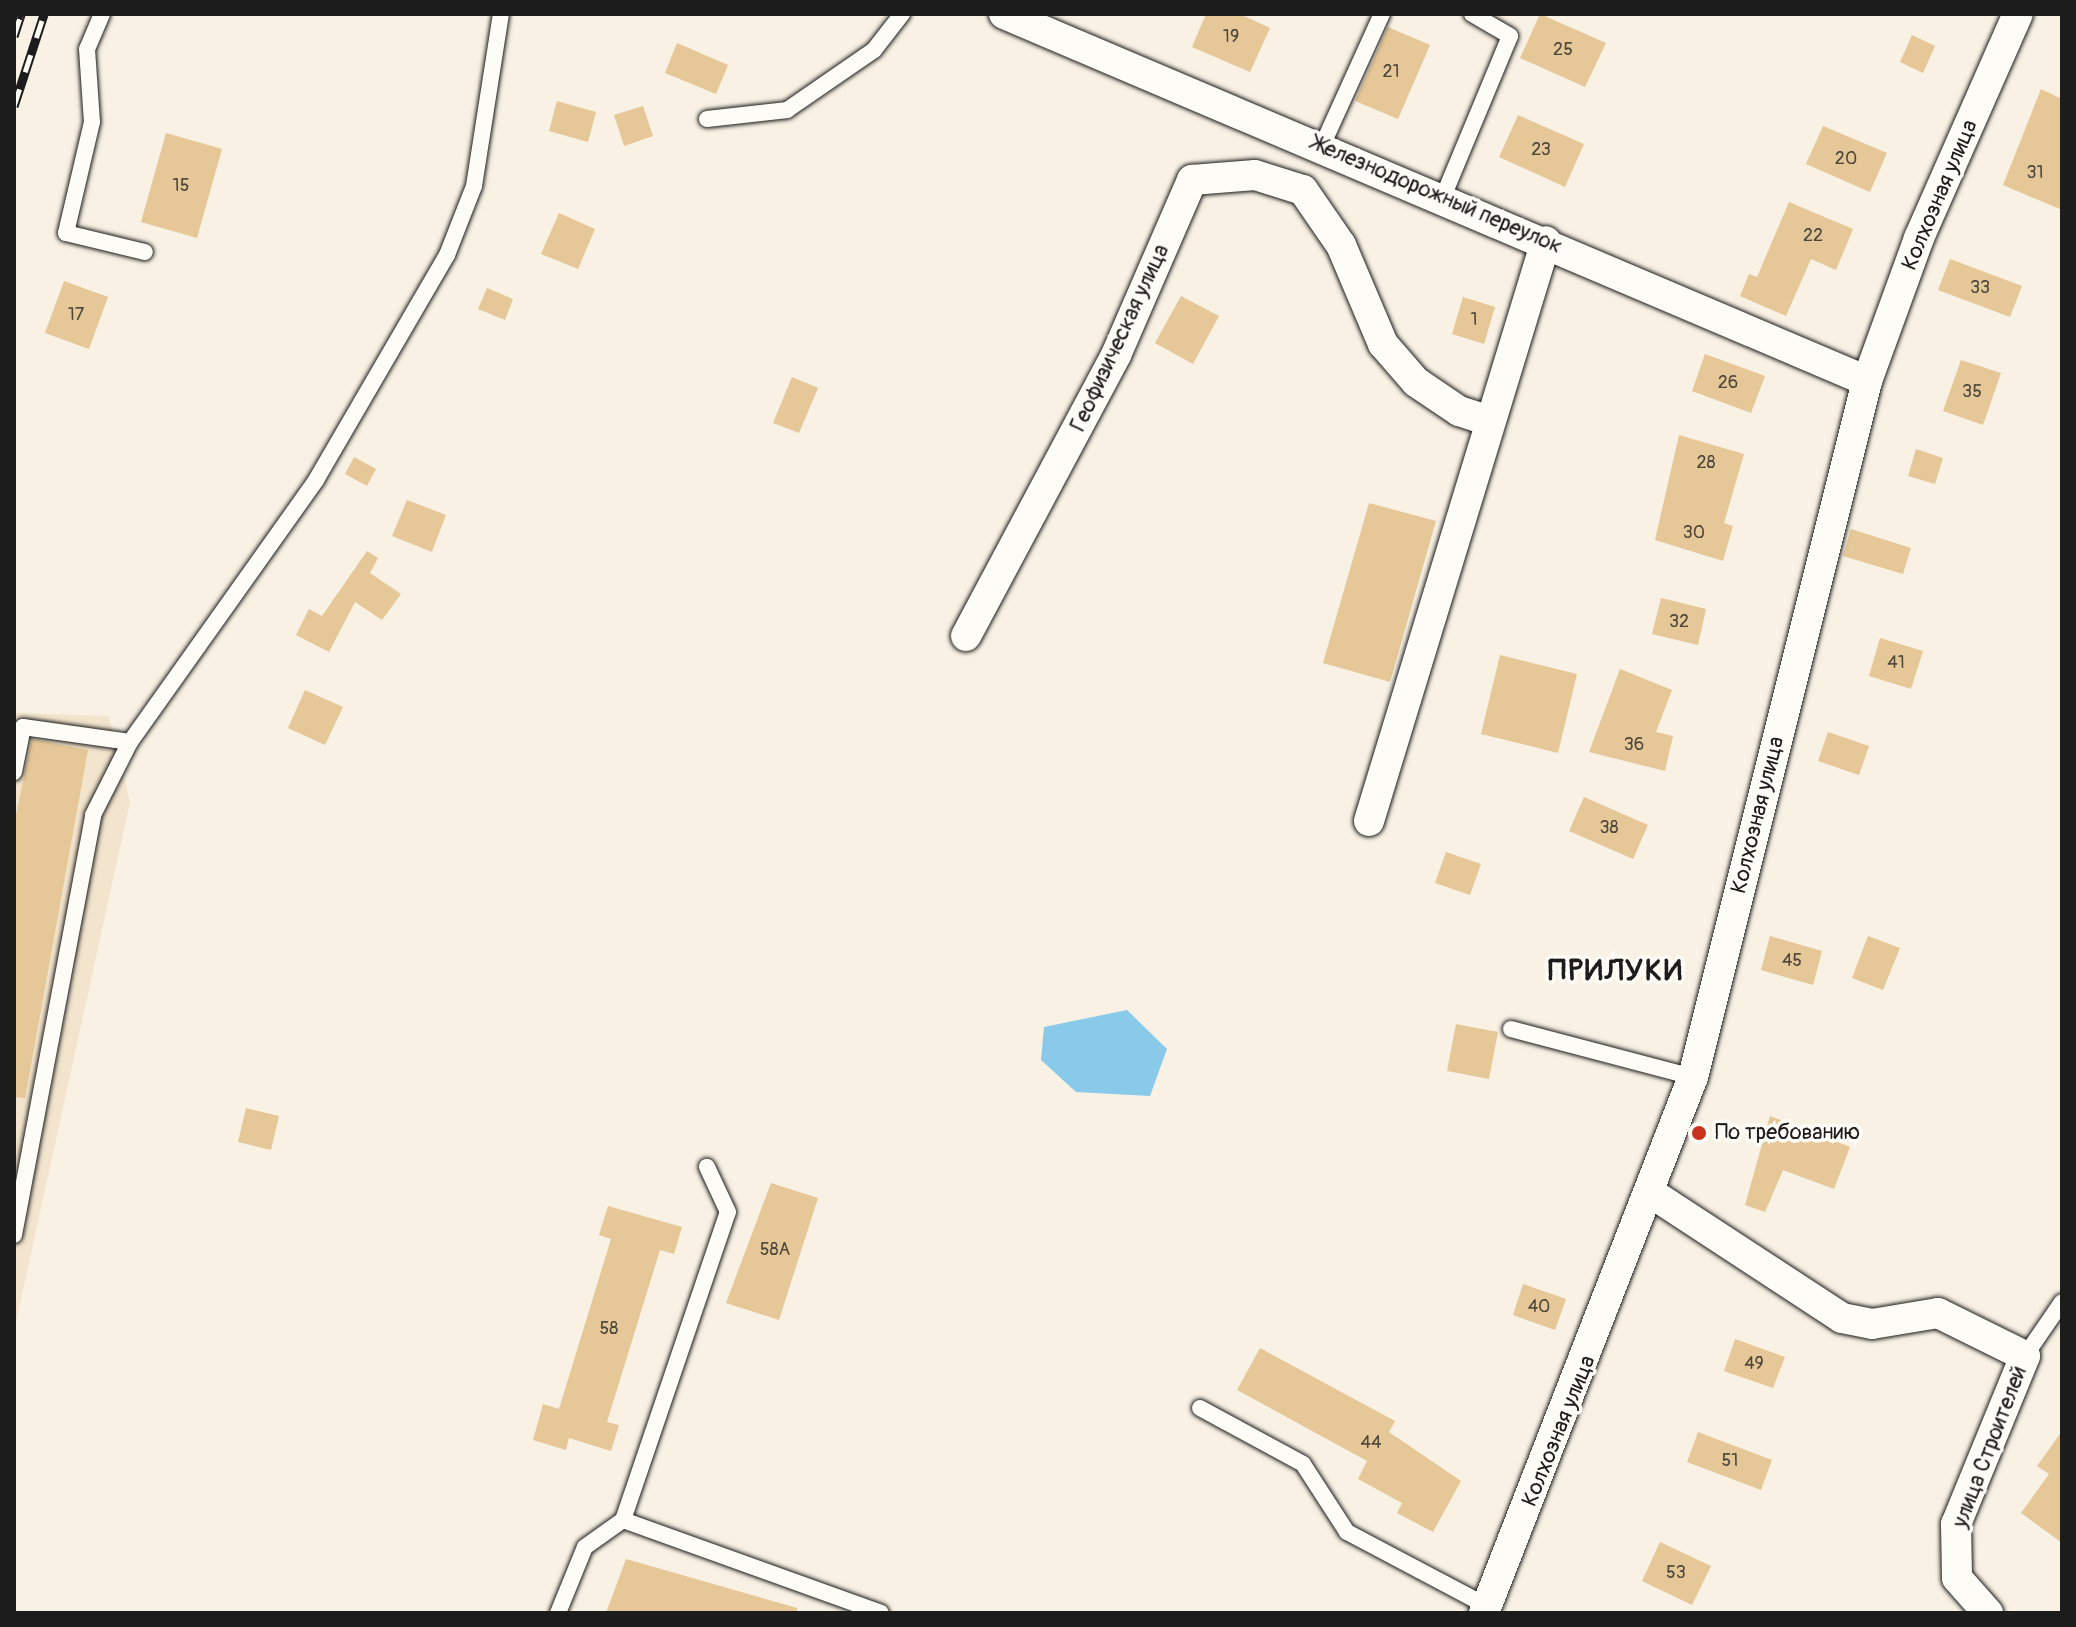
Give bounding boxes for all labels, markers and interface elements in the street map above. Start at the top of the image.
house number: 19 [1223,26,1239,48]
house number: 25 [1553,39,1573,61]
house number: 21 [1382,61,1400,83]
street label: Колхозная улица [1896,116,1984,274]
street label: Железнодорожный переулок [1308,130,1566,260]
house number: 23 [1531,139,1551,161]
house number: 20 [1835,148,1857,170]
house number: 31 [2026,162,2044,184]
house number: 15 [173,175,189,197]
house number: 22 [1803,225,1823,247]
street label: Геофизическая улица [1065,240,1175,436]
house number: 33 [1970,277,1990,299]
house number: 17 [68,304,84,326]
house number: 1 [1470,309,1478,331]
house number: 26 [1718,372,1738,394]
house number: 35 [1962,381,1982,403]
house number: 28 [1696,452,1716,474]
house number: 30 [1683,522,1705,544]
house number: 32 [1669,611,1689,633]
house number: 41 [1887,652,1905,674]
house number: 36 [1624,734,1644,756]
street label: Колхозная улица [1726,734,1790,896]
house number: 38 [1599,817,1619,839]
house number: 45 [1782,950,1802,972]
district label: ПРИЛУКИ [1548,953,1684,989]
place label: По требованию [1715,1120,1860,1146]
marker: По требованию [1690,1124,1708,1142]
house number: 58А [760,1239,790,1261]
house number: 40 [1528,1296,1550,1318]
house number: 58 [600,1318,618,1340]
street label: Колхозная улица [1517,1352,1601,1510]
house number: 49 [1744,1353,1764,1375]
street label: улица Строителей [1947,1362,2033,1532]
house number: 44 [1361,1432,1381,1454]
house number: 51 [1722,1450,1738,1472]
house number: 53 [1666,1562,1686,1584]

